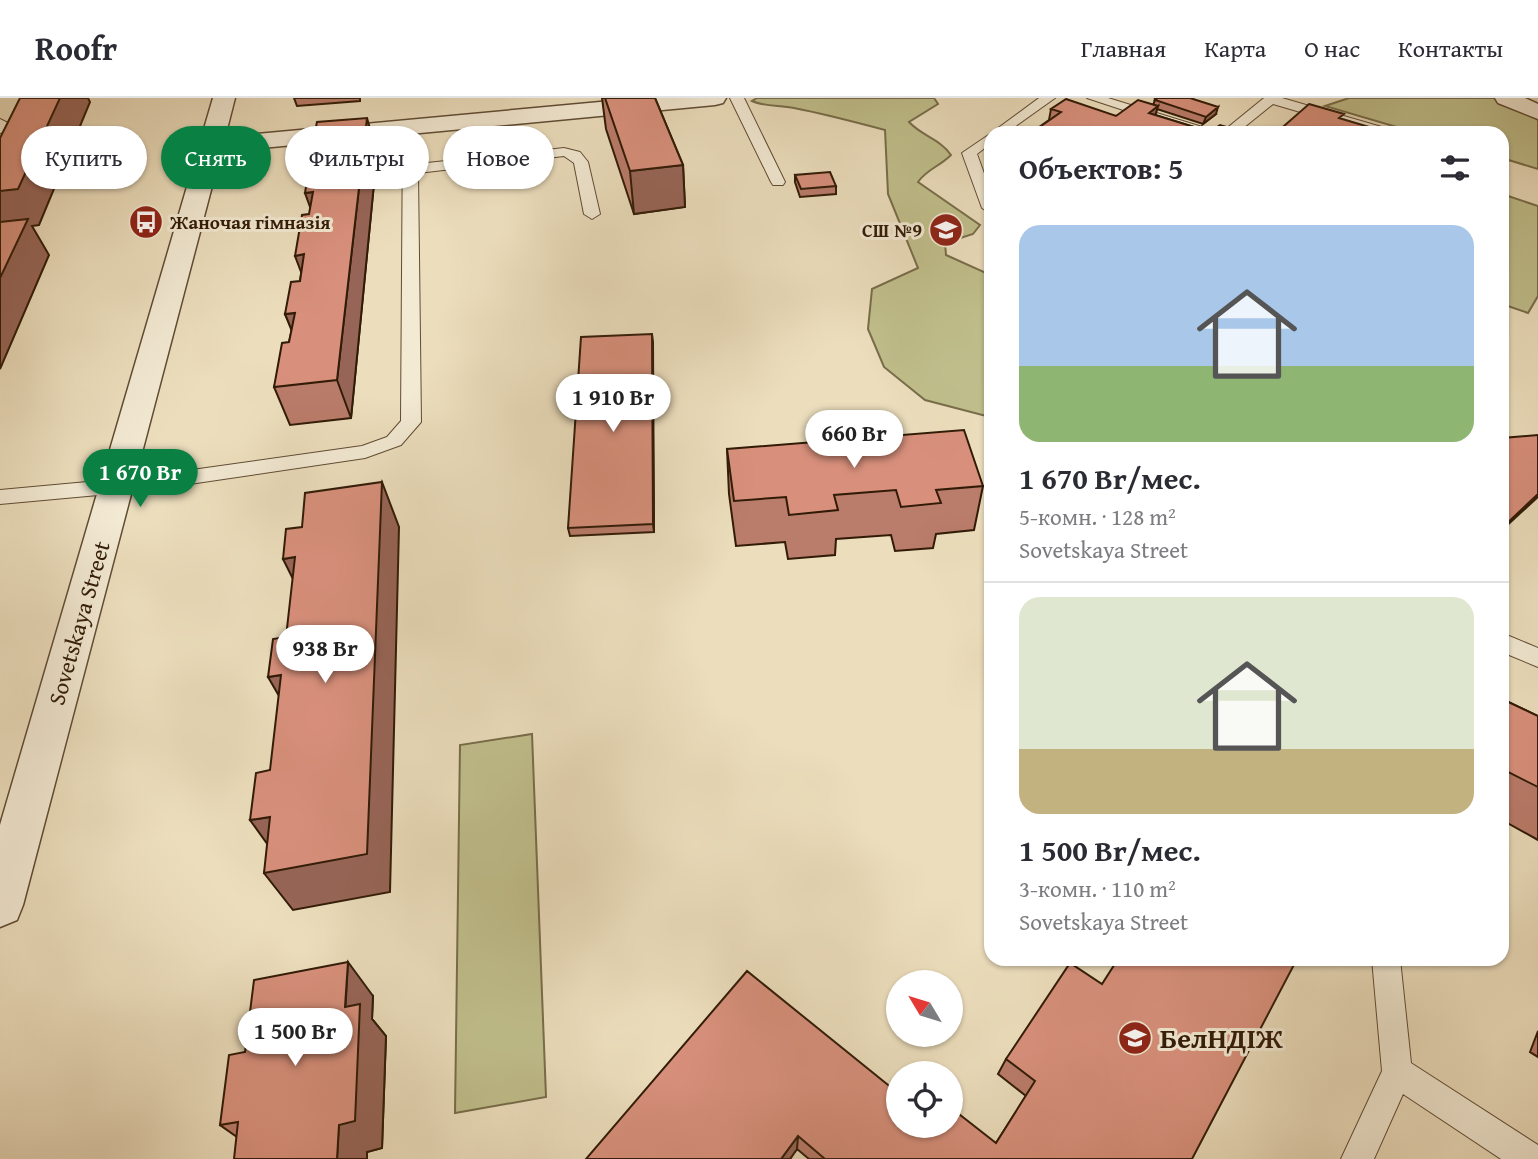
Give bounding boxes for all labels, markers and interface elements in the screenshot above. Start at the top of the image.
text: Roofr [35,24,117,72]
text: Главная [1081,31,1166,66]
text: Карта [1204,31,1266,66]
text: О нас [1304,31,1360,66]
text: Контакты [1398,31,1503,66]
chip: Купить [21,126,147,189]
chip: Снять [161,126,271,189]
chip: Фильтры [285,126,429,189]
chip: Новое [443,126,554,189]
text: Объектов: 5 [1019,146,1183,190]
icon: filters [1436,149,1474,187]
bus stop icon: Жаночая гімназія [127,203,165,241]
place label: Жаночая гімназія [169,208,331,236]
school or university icon: СШ №9 [927,211,965,249]
place label: СШ №9 [862,216,922,244]
icon: home [1184,271,1310,397]
pin: 1 910 Br [541,374,685,434]
text: 1 910 Br [572,380,654,413]
pin: 660 Br [797,410,911,470]
text: 660 Br [821,416,887,449]
pin: 1 670 Br [68,450,212,509]
text: 1 670 Br [99,455,181,488]
text: 1 670 Br/мес. [1019,456,1201,500]
text: 5-комн. · 128 m² [1019,500,1176,533]
text: Sovetskaya Street [1019,533,1188,566]
street label: Sovetskaya Street [39,537,118,709]
pin: 938 Br [268,626,382,685]
text: 938 Br [292,631,358,664]
icon: home [1184,643,1310,769]
text: 1 500 Br/мес. [1019,828,1201,872]
text: 3-комн. · 110 m² [1019,872,1176,905]
text: Sovetskaya Street [1019,905,1188,938]
north arrow [886,970,962,1046]
map controls [886,970,963,1138]
pin: 1 500 Br [223,1009,367,1068]
text: 1 500 Br [254,1014,336,1047]
place label: БелНДІЖ [1160,1017,1284,1058]
school or university icon: БелНДІЖ [1116,1019,1154,1057]
button: locate [886,1061,963,1138]

